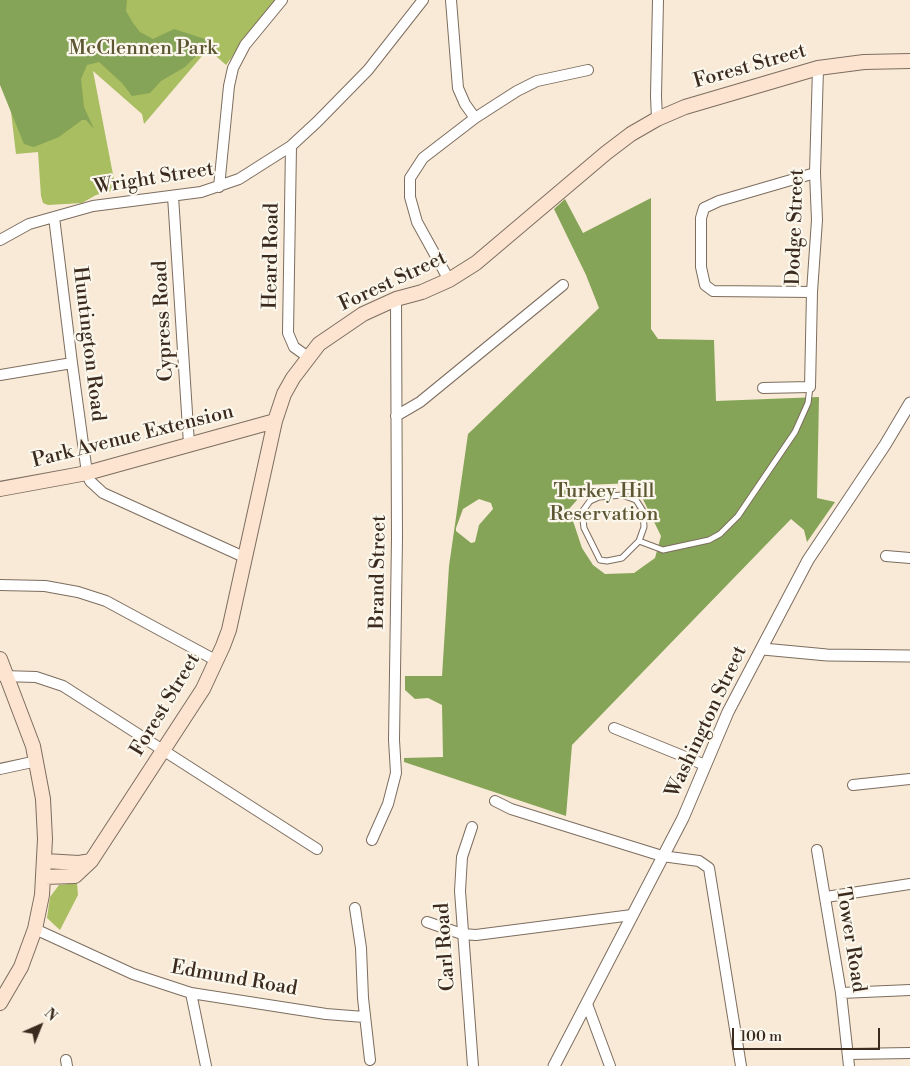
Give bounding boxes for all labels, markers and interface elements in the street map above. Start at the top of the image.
park label: McClennen Park [68,37,218,61]
street label: Forest Street [691,39,809,95]
street label: Wright Street [92,158,216,200]
street label: Dodge Street [782,168,810,286]
street label: Heard Road [259,203,285,309]
street label: Forest Street [335,247,451,317]
street label: Cypress Road [149,260,179,382]
street label: Huntington Road [67,265,109,423]
street label: Park Avenue Extension [30,400,236,474]
park label: Turkey Hill Reservation [550,480,658,527]
street label: Brand Street [366,515,392,629]
street label: Washington Street [661,642,753,802]
street label: Forest Street [126,649,206,761]
street label: Tower Road [830,886,870,994]
street label: Carl Road [431,902,461,992]
street label: Edmund Road [169,956,299,1002]
north arrow [15,1001,65,1051]
text: N [40,1005,61,1026]
scale bar [735,1018,882,1050]
text: 100 m [740,1027,782,1046]

